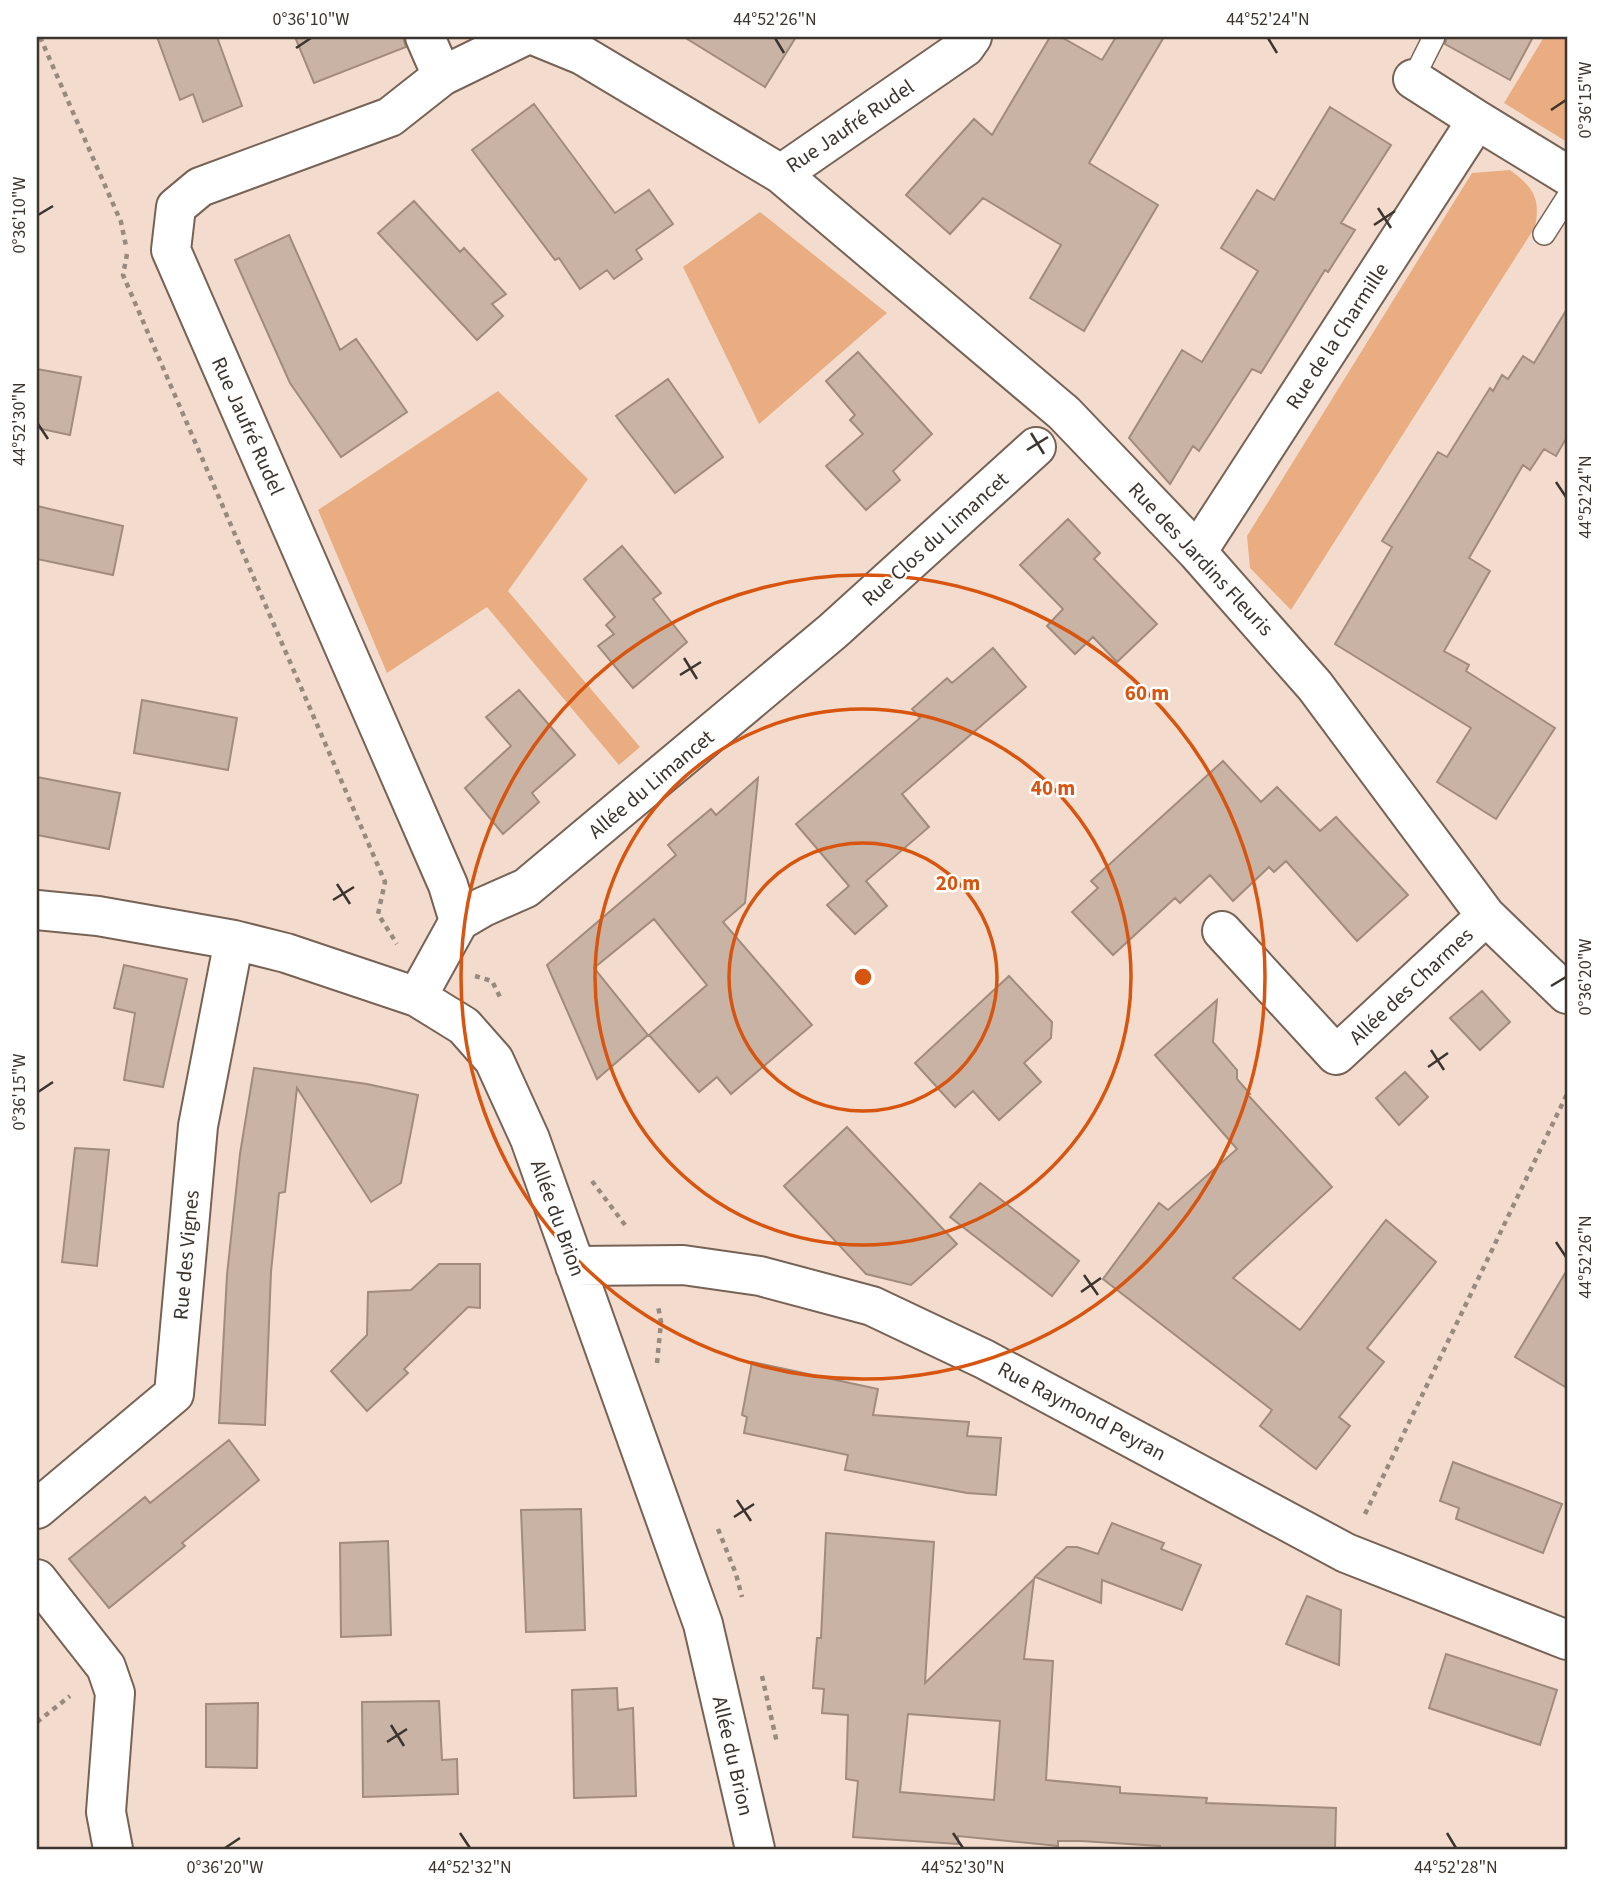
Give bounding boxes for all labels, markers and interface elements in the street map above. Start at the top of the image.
text: 0°36'10"W [273,7,350,32]
text: 44°52'26"N [733,7,817,32]
text: 44°52'24"N [1226,7,1310,32]
text: 0°36'15"W [1573,62,1598,139]
street label: Rue Jaufré Rudel [780,72,920,180]
text: 0°36'10"W [7,177,32,254]
street label: Rue de la Charmille [1278,257,1396,415]
street label: Rue Jaufré Rudel [204,352,292,500]
text: 44°52'30"N [7,382,32,466]
text: 44°52'24"N [1573,455,1598,539]
street label: Rue Clos du Limancet [855,465,1015,613]
street label: Rue des Jardins Fleuris [1122,475,1281,643]
text: 60 m [1125,678,1169,708]
street label: Allée du Limancet [582,722,720,846]
text: 40 m [1031,773,1075,803]
text: 20 m [936,868,980,898]
street label: Allée des Charmes [1342,920,1480,1052]
text: 0°36'20"W [1573,939,1598,1016]
centre of rings [851,965,875,989]
text: 0°36'15"W [7,1054,32,1131]
street label: Allée du Brion [523,1156,593,1280]
street label: Rue des Vignes [165,1189,207,1321]
text: 44°52'26"N [1573,1215,1598,1299]
street label: Rue Raymond Peyran [992,1354,1172,1468]
street label: Allée du Brion [705,1693,761,1819]
text: 0°36'20"W [187,1855,264,1880]
text: 44°52'32"N [428,1855,512,1880]
text: 44°52'30"N [921,1855,1005,1880]
text: 44°52'28"N [1414,1855,1498,1880]

